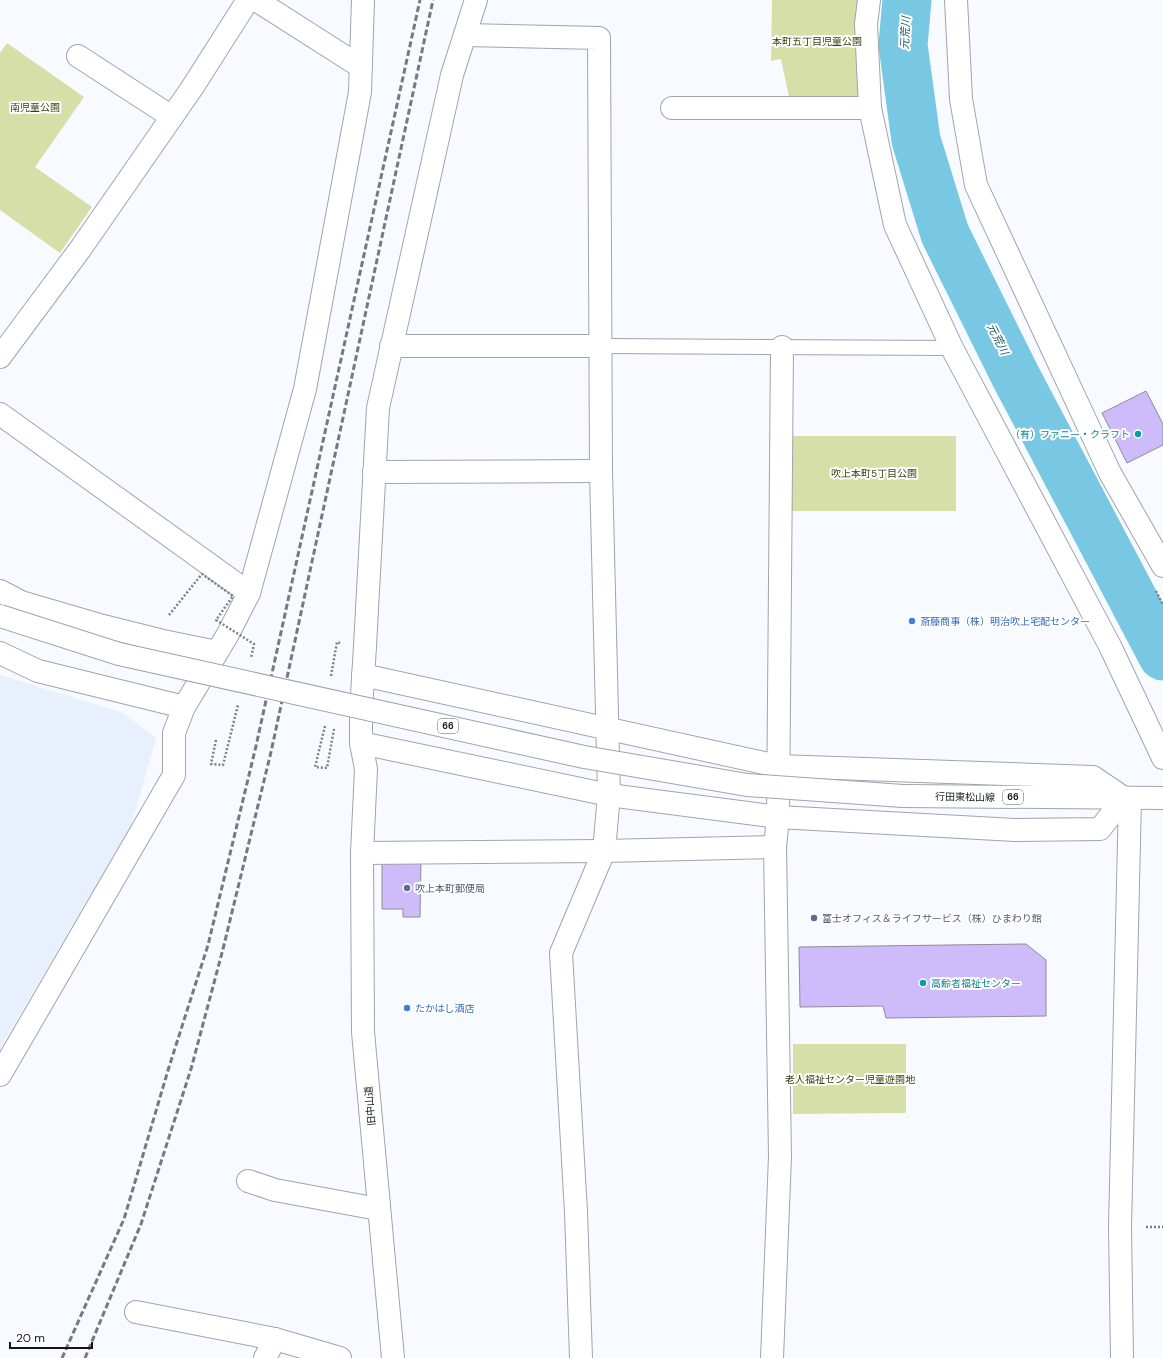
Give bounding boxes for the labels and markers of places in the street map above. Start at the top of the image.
place label: （有）ファニー・クラフト [1010,428,1130,441]
marker: （有）ファニー・クラフト [1133,429,1143,439]
place label: 斎藤商事（株）明治吹上宅配センター [920,615,1090,628]
marker: 斎藤商事（株）明治吹上宅配センター [907,616,917,626]
place label: 吹上本町郵便局 [415,882,485,895]
marker: 吹上本町郵便局 [402,883,412,893]
place label: 富士オフィス＆ライフサービス（株）ひまわり館 [822,912,1042,925]
marker: 富士オフィス＆ライフサービス（株）ひまわり館 [809,913,819,923]
place label: 高齢者福祉センター [931,977,1021,990]
marker: 高齢者福祉センター [918,978,928,988]
place label: たかはし酒店 [415,1002,475,1015]
marker: たかはし酒店 [402,1003,412,1013]

